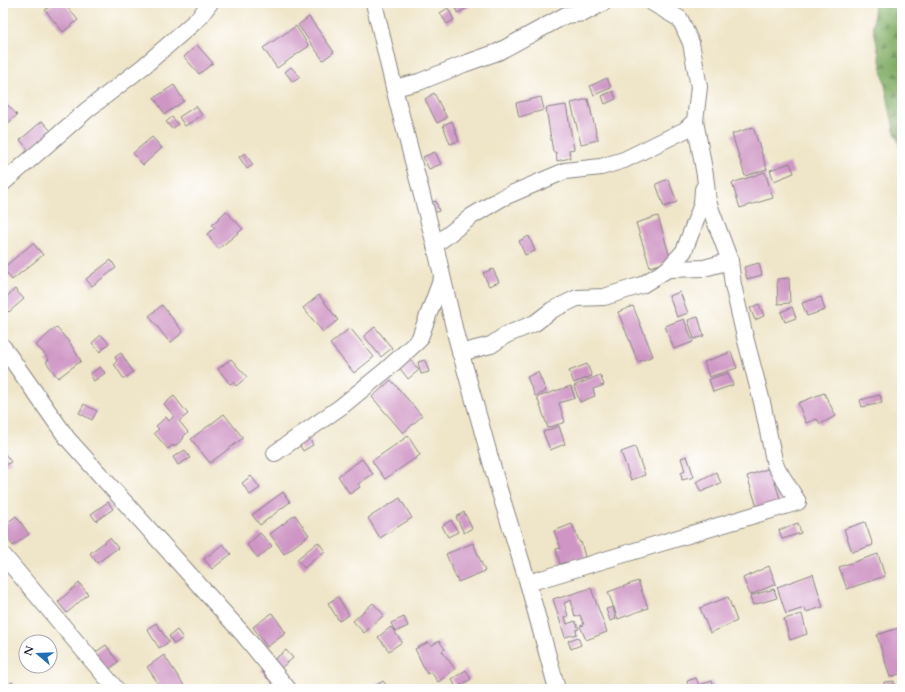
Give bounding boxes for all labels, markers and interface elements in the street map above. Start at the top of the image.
north arrow [18,634,58,674]
text: N [20,644,38,658]

